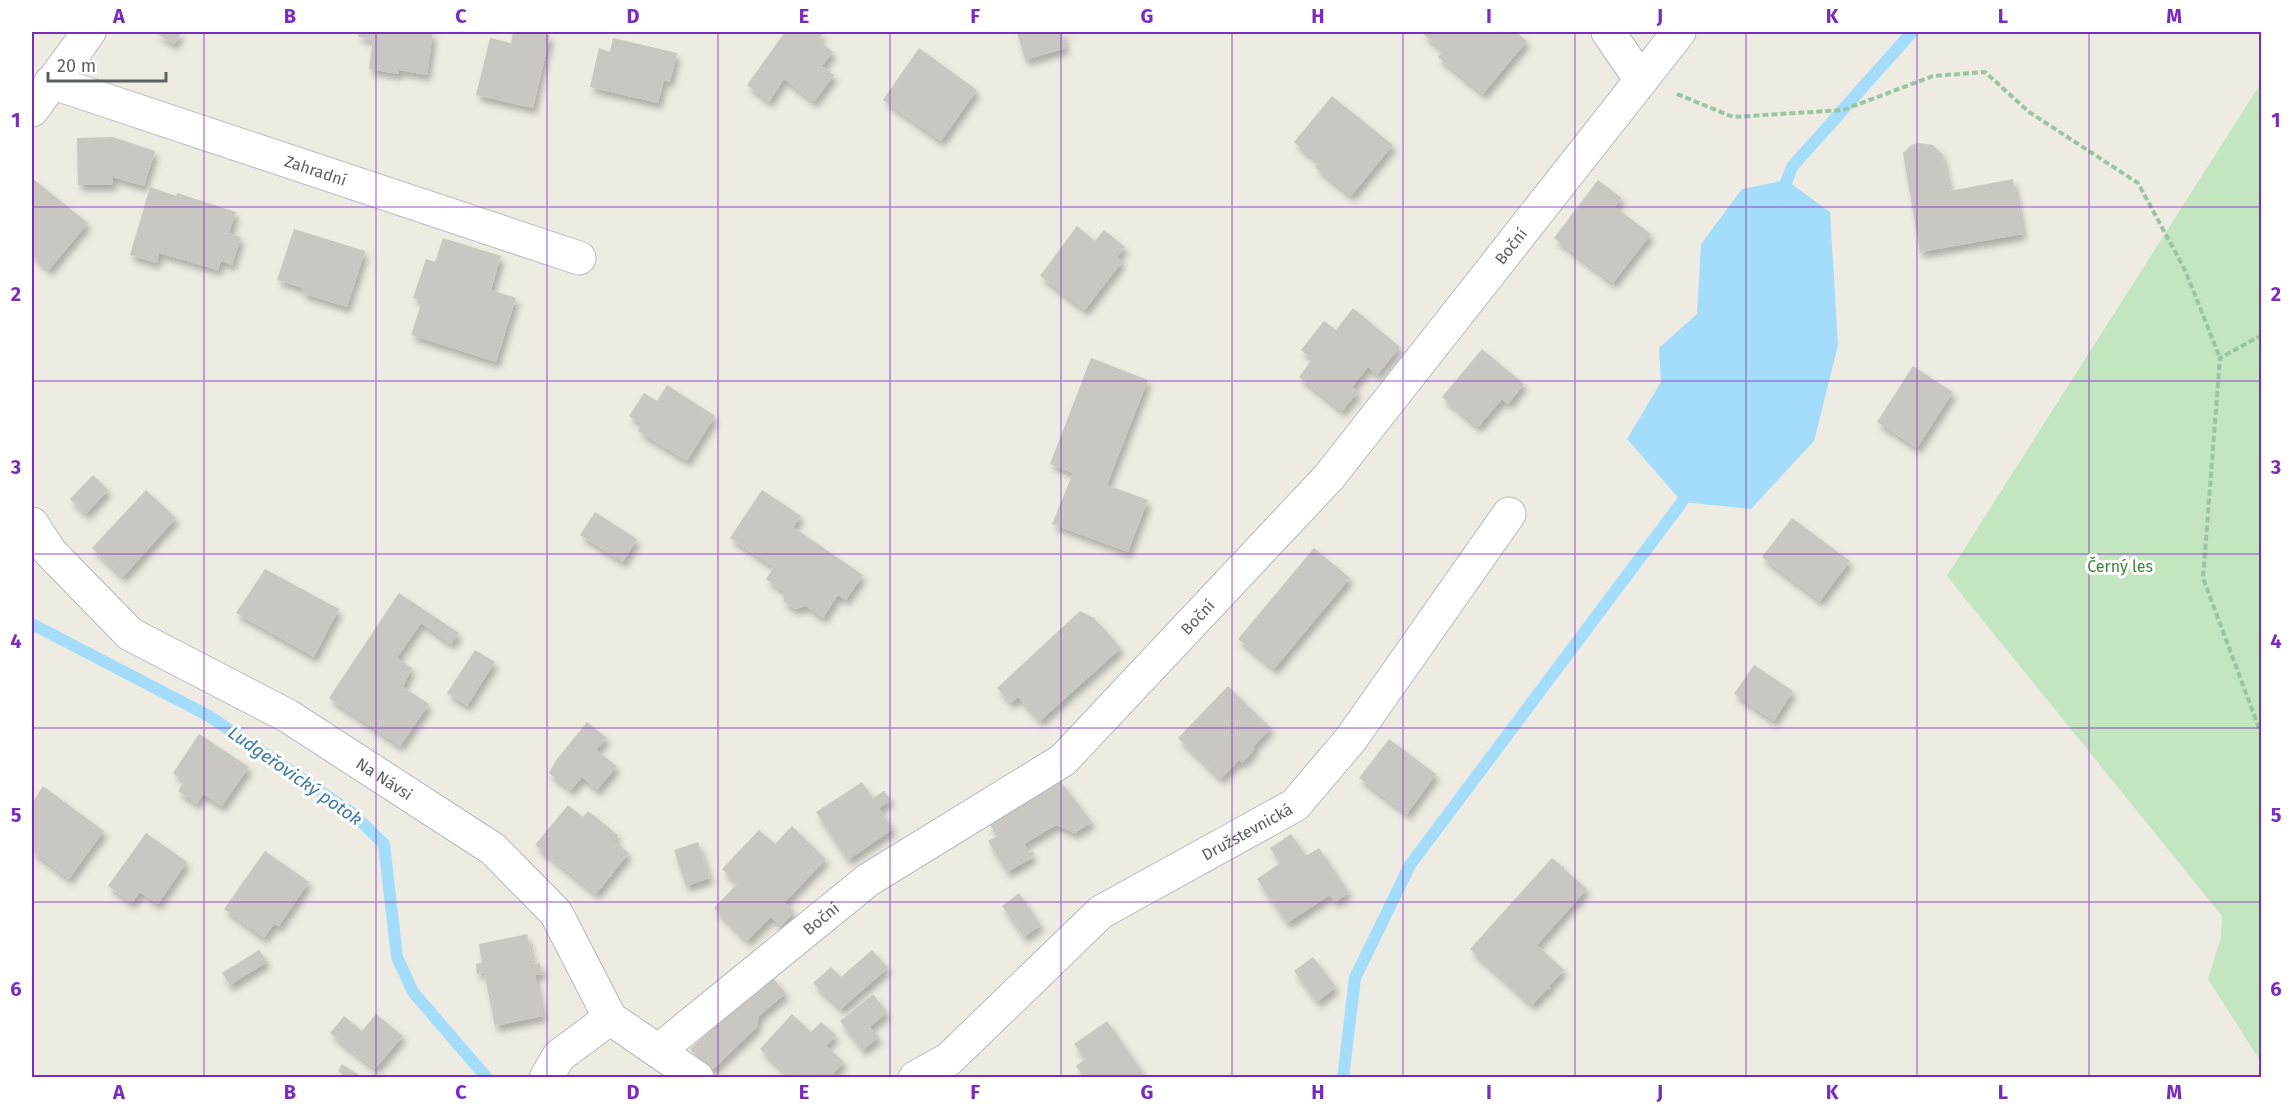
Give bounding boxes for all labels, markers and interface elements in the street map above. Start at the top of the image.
text: A [112,4,126,28]
text: B [284,4,296,28]
text: C [455,4,467,28]
text: D [626,4,640,28]
text: E [799,4,809,28]
text: F [970,4,980,28]
text: G [1141,4,1153,28]
text: H [1311,4,1325,28]
text: I [1486,4,1492,28]
text: J [1656,4,1663,28]
text: K [1826,4,1839,28]
text: L [1998,4,2008,28]
text: M [2166,4,2182,28]
scale bar [48,45,166,83]
text: 20 m [57,55,96,77]
text: 1 [11,108,21,132]
text: 1 [2271,108,2281,132]
street label: Zahradní [282,151,350,190]
street label: Boční [1491,224,1531,268]
text: 2 [11,282,21,306]
text: 2 [2271,282,2281,306]
text: 3 [10,455,21,479]
text: 3 [2270,455,2281,479]
park label: Černý les [2087,556,2153,576]
street label: Boční [1177,595,1219,638]
text: 4 [10,629,22,653]
text: 4 [2270,629,2282,653]
water label: Ludgeřovický potok [224,722,366,831]
street label: Na Návsi [353,754,416,804]
street label: Družstevnická [1198,799,1295,864]
text: 5 [11,803,22,827]
text: 5 [2271,803,2282,827]
street label: Boční [799,898,843,939]
text: 6 [10,977,22,1001]
text: 6 [2270,977,2282,1001]
text: A [112,1080,126,1104]
text: B [284,1080,296,1104]
text: C [455,1080,467,1104]
text: D [626,1080,640,1104]
text: E [799,1080,809,1104]
text: F [970,1080,980,1104]
text: G [1141,1080,1153,1104]
text: H [1311,1080,1325,1104]
text: I [1486,1080,1492,1104]
text: J [1656,1080,1663,1104]
text: K [1826,1080,1839,1104]
text: L [1998,1080,2008,1104]
text: M [2166,1080,2182,1104]

